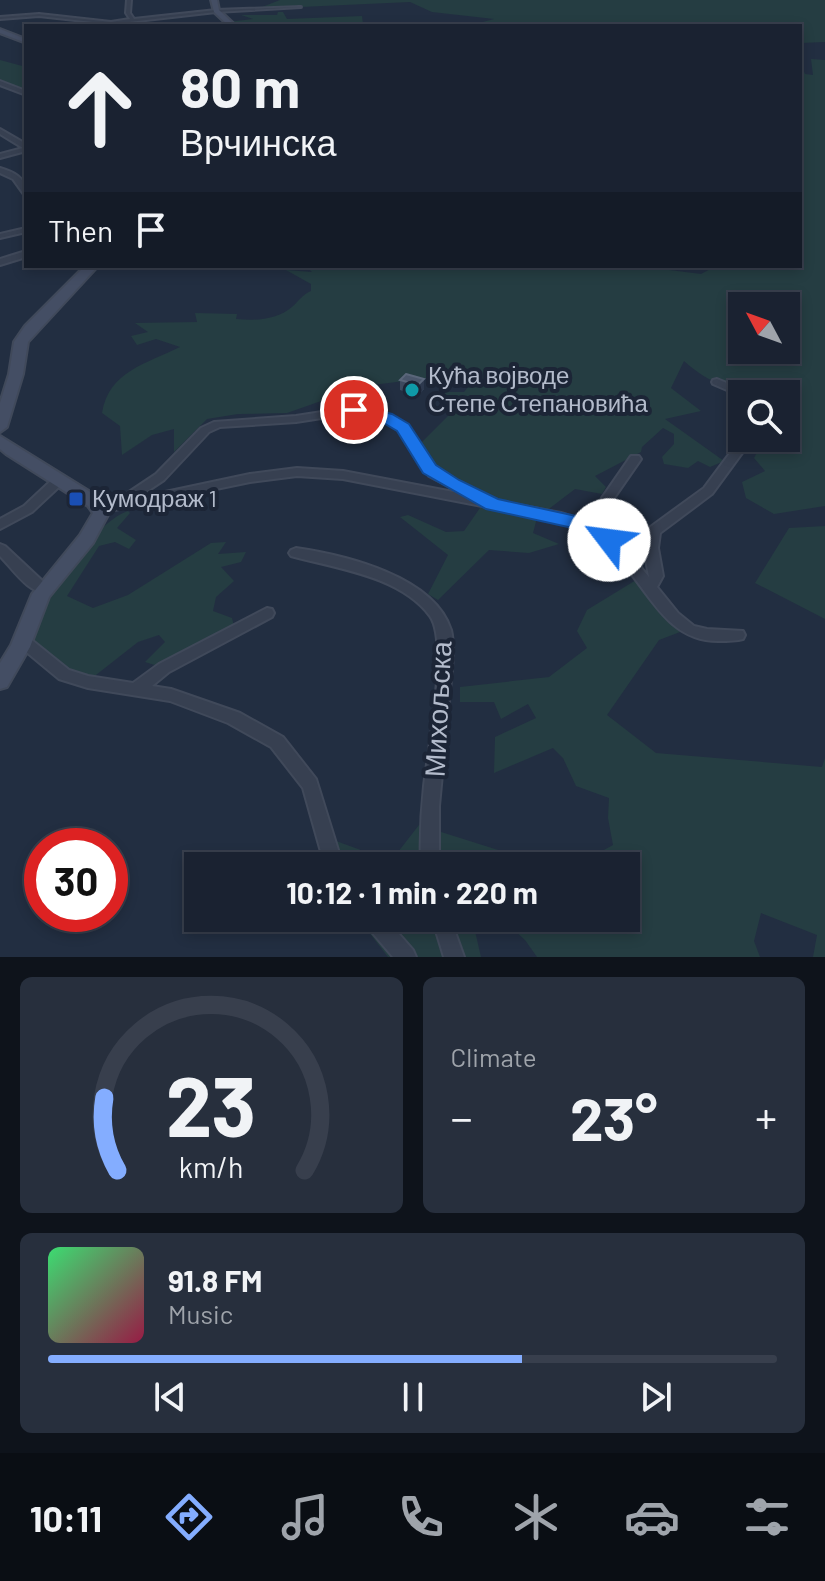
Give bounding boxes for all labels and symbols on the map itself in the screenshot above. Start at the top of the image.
north arrow [728,292,800,364]
place label: Кућа војводе Степе Степановића [428,360,648,417]
pin [320,376,388,444]
marker: Кућа војводе Степе Степановића [403,381,421,399]
place label: Кумодраж 1 [92,483,217,512]
marker: Кумодраж 1 [67,490,85,508]
position arrow [567,498,651,582]
street label: Михољска [416,640,458,778]
speed limit sign: 30 [24,828,128,932]

